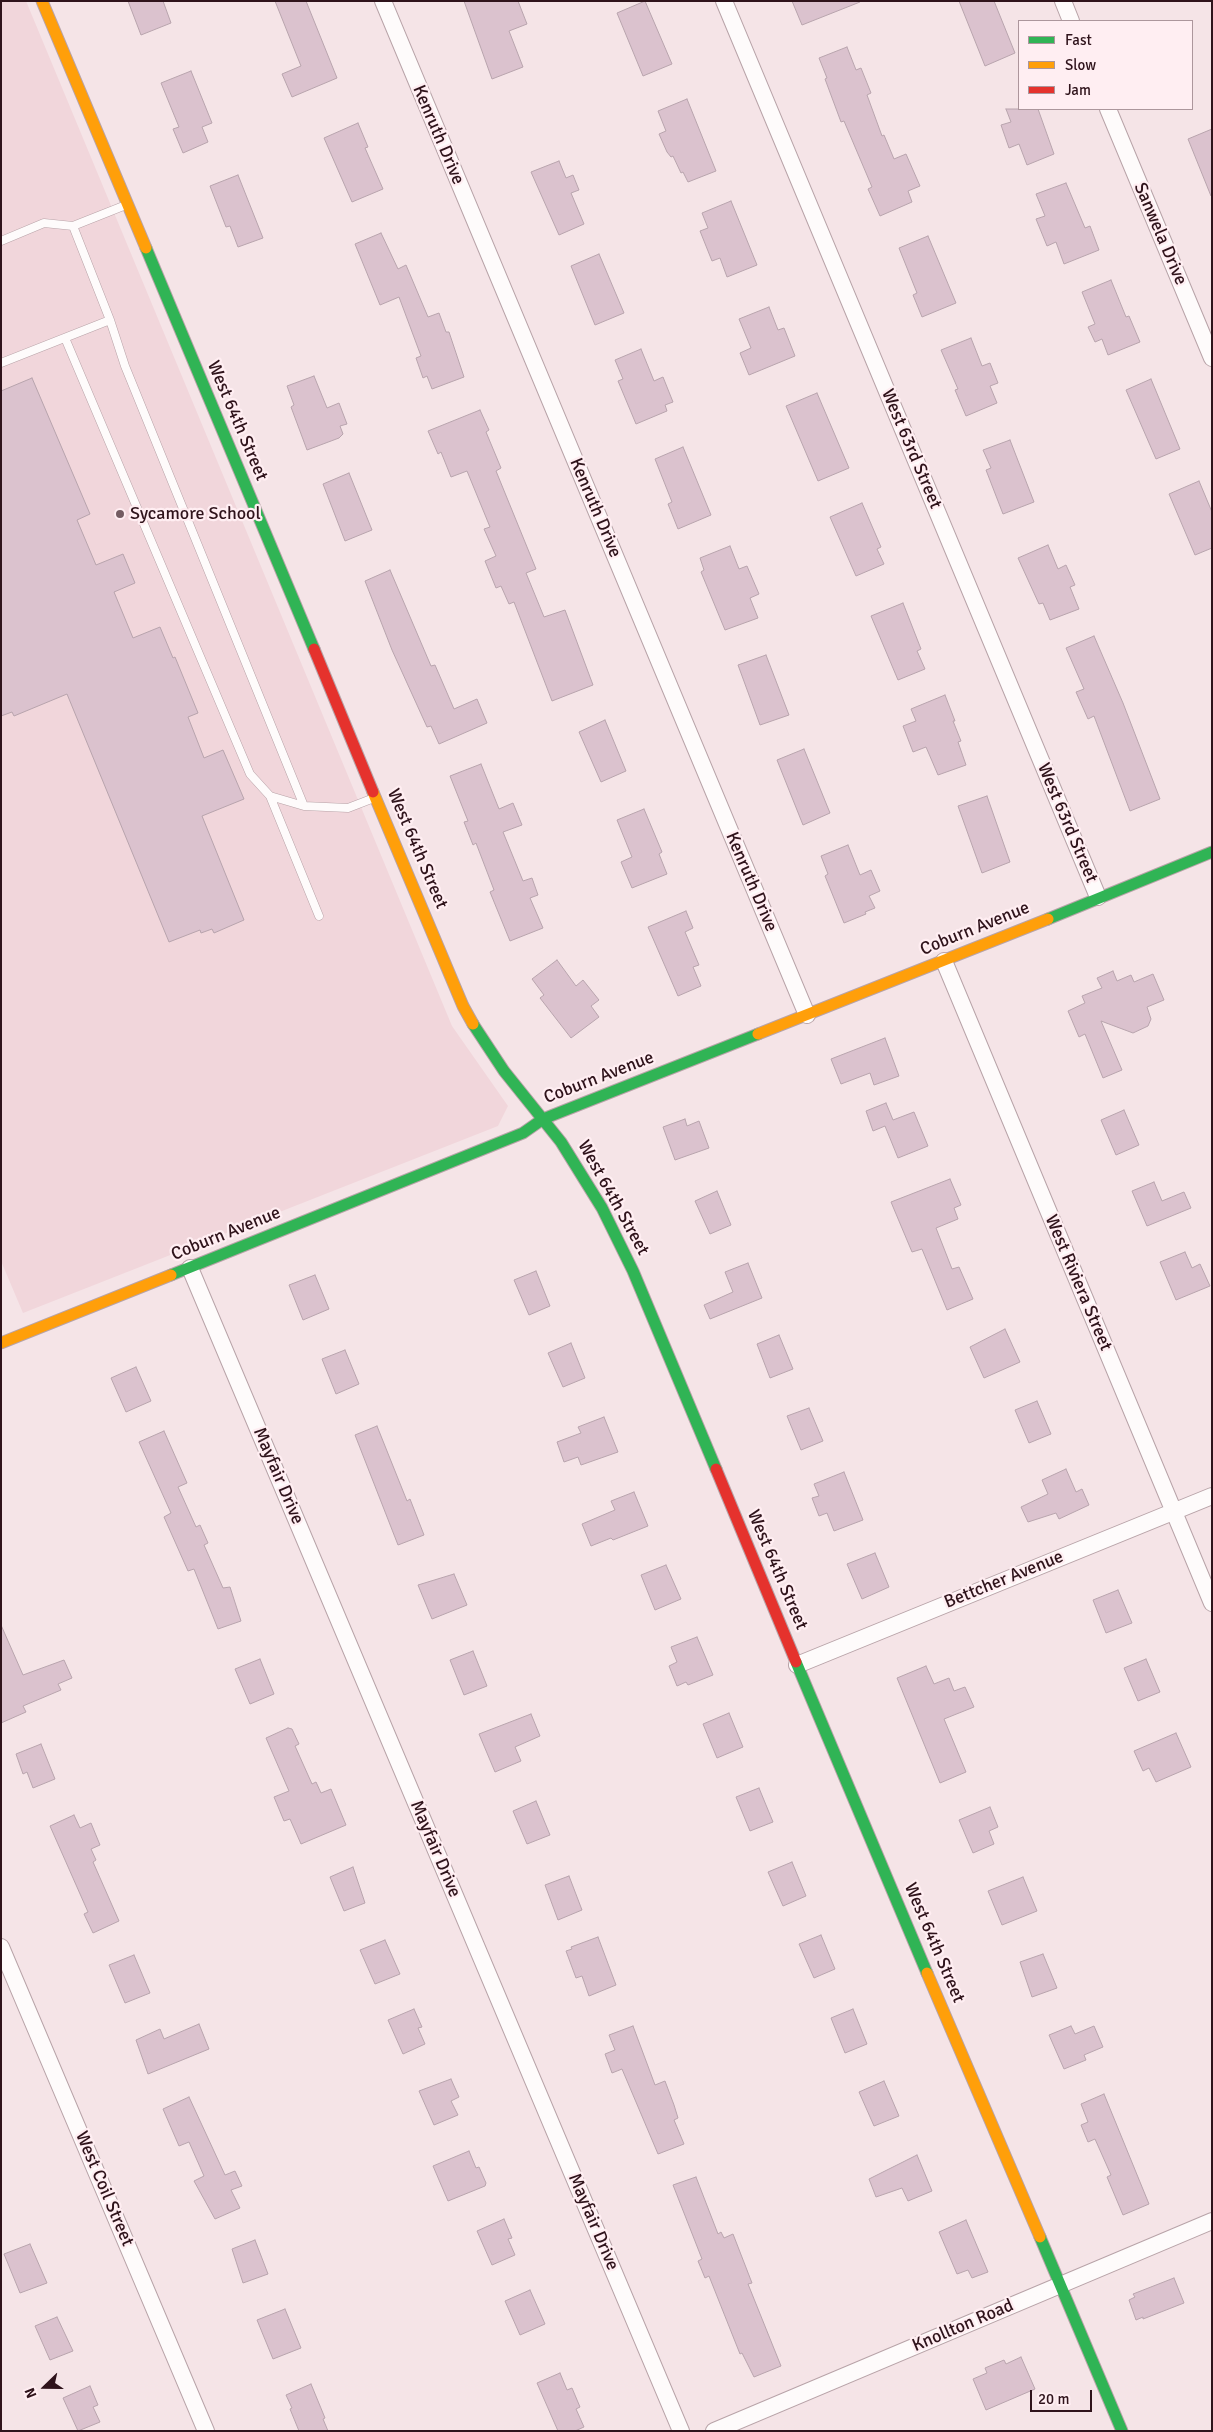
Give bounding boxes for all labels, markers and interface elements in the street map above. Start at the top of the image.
legend [1018,20,1193,110]
text: Fast [1065,31,1092,49]
text: Slow [1065,56,1096,74]
text: Jam [1065,81,1091,99]
street label: Kenruth Drive [407,82,469,188]
street label: Sanwela Drive [1129,180,1191,288]
street label: West 64th Street [202,358,272,484]
street label: West 63rd Street [876,386,946,512]
street label: Kenruth Drive [564,455,626,561]
place label: Sycamore School [130,503,261,525]
marker: Sycamore School [114,508,126,520]
street label: West 63rd Street [1032,760,1102,886]
street label: West 64th Street [382,786,452,912]
street label: Kenruth Drive [720,829,782,935]
street label: Coburn Avenue [917,897,1033,961]
street label: Coburn Avenue [541,1047,657,1109]
street label: West 64th Street [572,1137,654,1259]
street label: Coburn Avenue [168,1202,284,1266]
street label: West Riviera Street [1040,1212,1116,1354]
street label: Mayfair Drive [248,1424,308,1528]
street label: West 64th Street [742,1507,812,1633]
street label: Bettcher Avenue [941,1546,1067,1614]
street label: Mayfair Drive [405,1797,465,1901]
street label: West 64th Street [899,1880,969,2006]
street label: West Coil Street [70,2128,138,2250]
street label: Mayfair Drive [563,2170,623,2274]
street label: Knollton Road [909,2295,1017,2357]
north arrow [20,2362,70,2412]
scale bar [1033,2380,1096,2412]
text: N [21,2385,40,2401]
text: 20 m [1038,2390,1069,2408]

